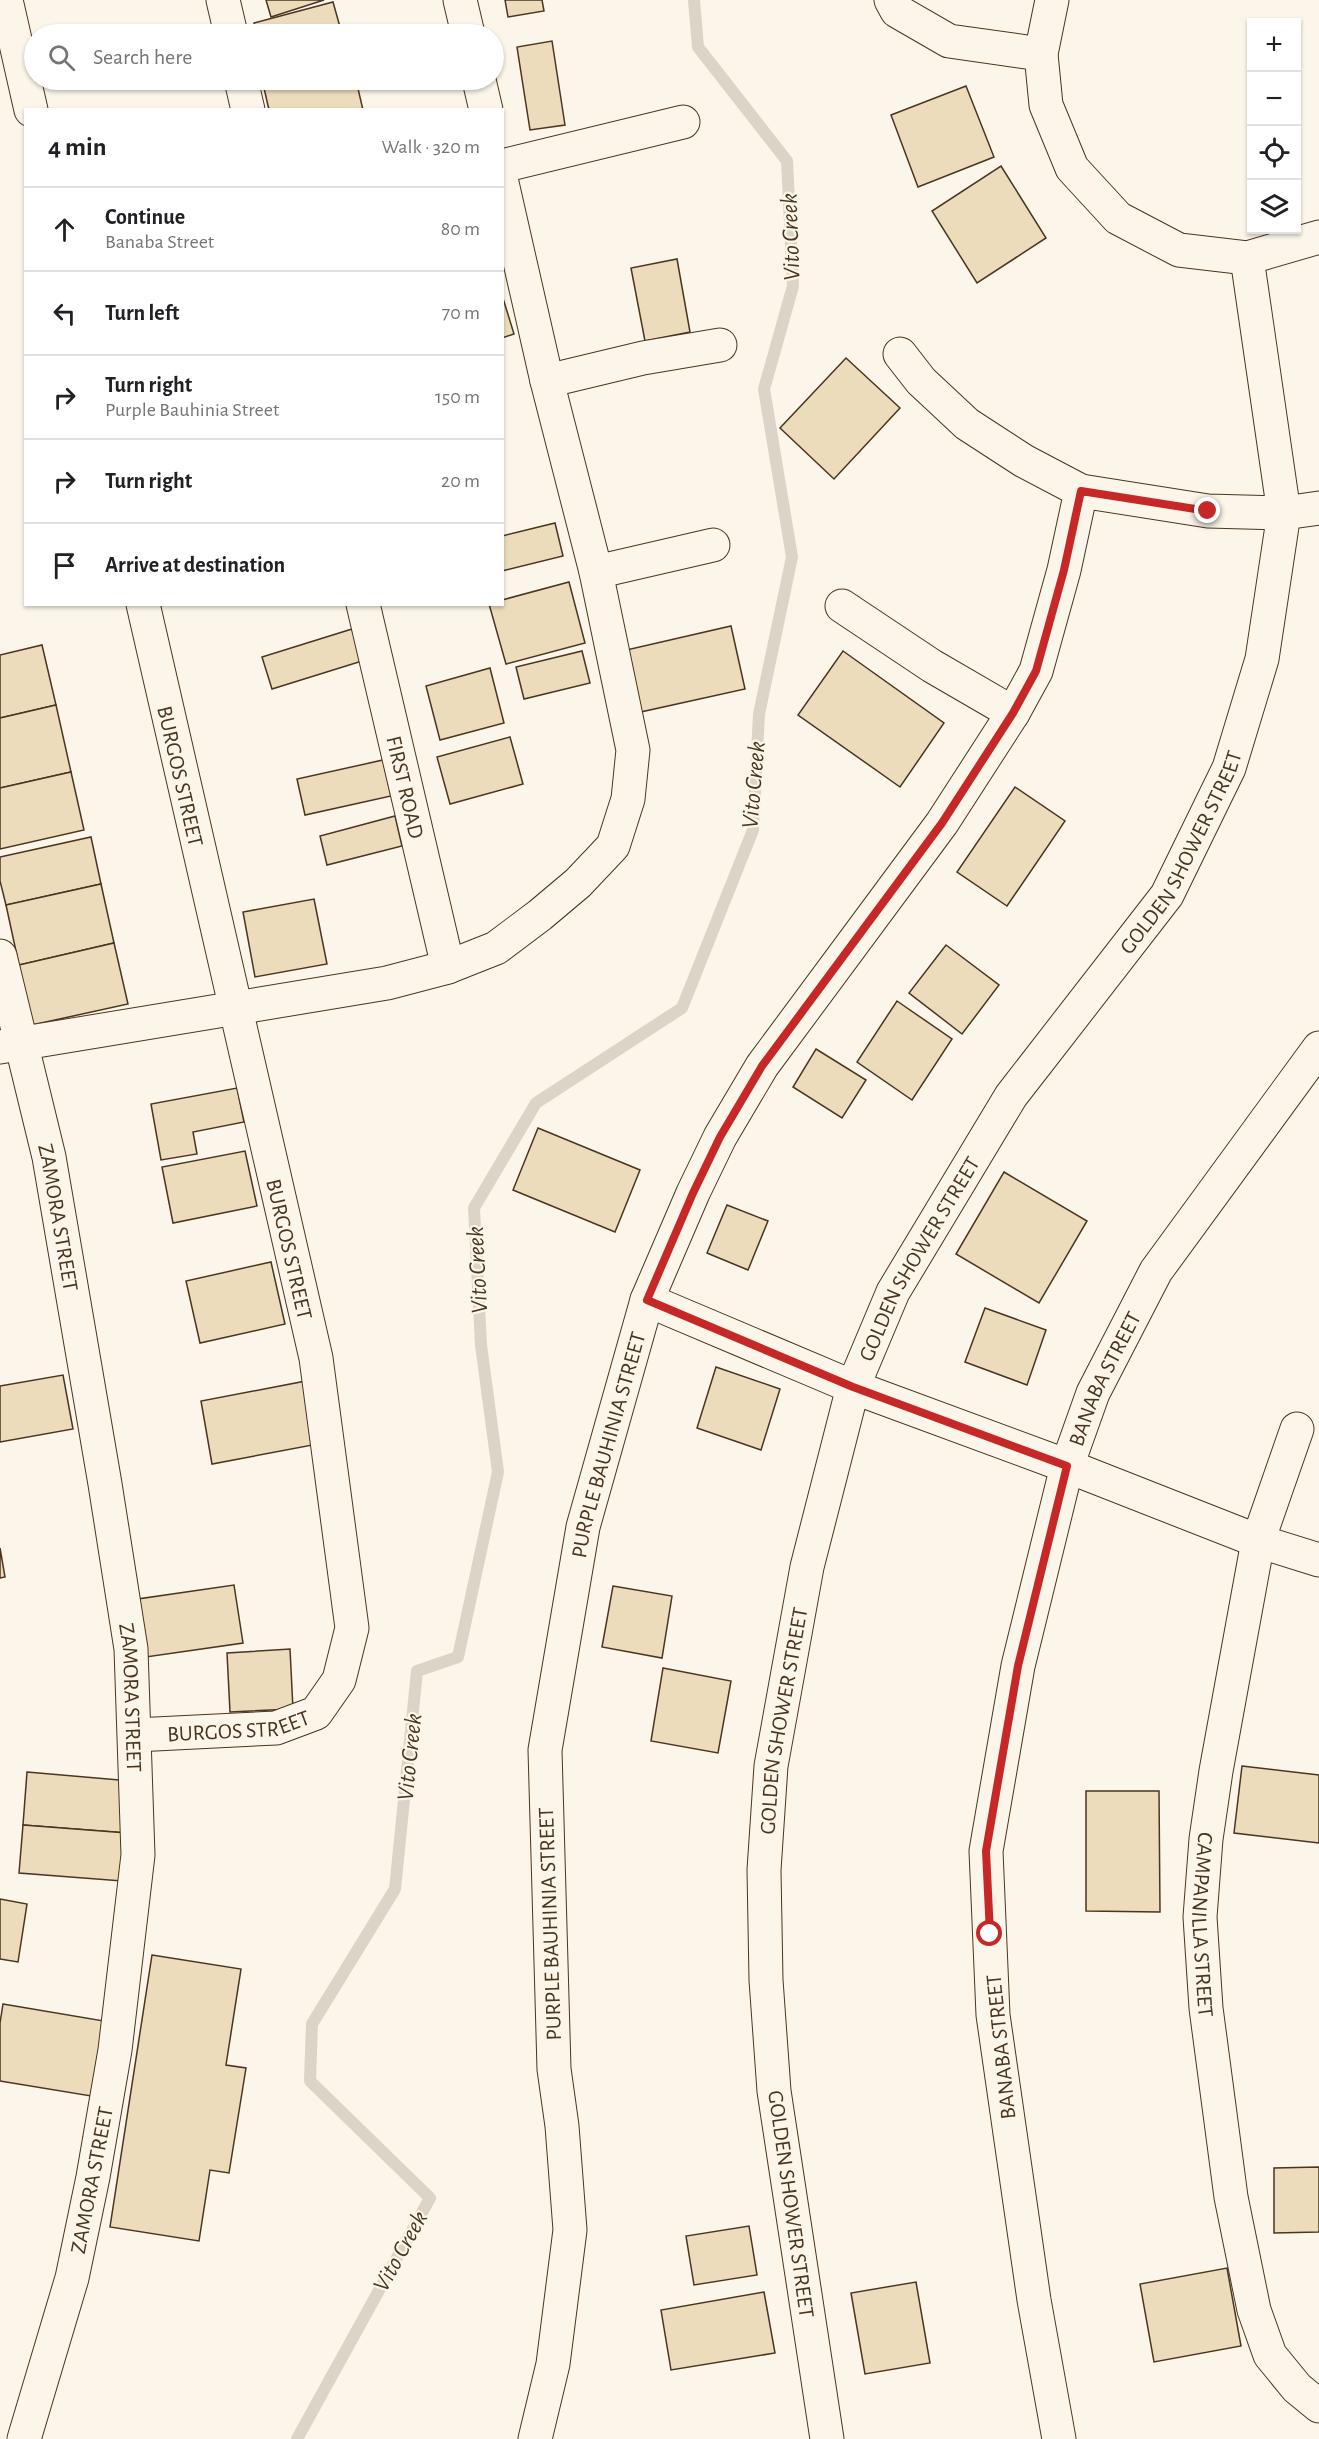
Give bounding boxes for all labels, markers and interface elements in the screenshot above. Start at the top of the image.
map controls [1247,18,1301,234]
button: + [1247,18,1301,72]
search box [24,24,504,90]
icon: search [45,41,78,74]
text: Search here [93,46,192,68]
button: − [1247,72,1301,126]
button: locate [1247,126,1301,180]
text: 4 min [48,134,107,160]
text: Walk · 320 m [382,137,480,157]
button: layers [1247,180,1301,234]
water label: Vito Creek [777,193,805,281]
text: Continue [105,206,185,228]
icon: ahead [48,213,81,246]
text: 80 m [441,219,480,239]
text: Banaba Street [105,232,214,252]
icon: left [48,297,81,330]
text: Turn left [105,302,179,324]
text: 70 m [442,303,480,323]
text: Turn right [105,374,192,396]
icon: right [48,381,81,414]
text: 150 m [435,387,480,407]
text: Purple Bauhinia Street [105,400,279,420]
icon: right [48,465,81,498]
text: Turn right [105,470,192,492]
text: 20 m [441,471,480,491]
route end [1194,497,1220,523]
icon: arrive [48,549,81,582]
text: Arrive at destination [105,554,285,576]
street label: BURGOS STREET [153,704,207,849]
street label: FIRST ROAD [382,734,428,841]
water label: Vito Creek [738,740,770,830]
street label: GOLDEN SHOWER STREET [1116,748,1246,958]
street label: ZAMORA STREET [34,1141,82,1293]
street label: GOLDEN SHOWER STREET [855,1153,984,1364]
street label: BURGOS STREET [262,1177,316,1322]
water label: Vito Creek [464,1226,492,1314]
street label: BANABA STREET [1065,1308,1145,1449]
street label: PURPLE BAUHINIA STREET [568,1329,650,1560]
street label: GOLDEN SHOWER STREET [756,1605,812,1835]
street label: ZAMORA STREET [115,1621,145,1773]
street label: BURGOS STREET [167,1706,313,1745]
water label: Vito Creek [393,1712,427,1802]
street label: PURPLE BAUHINIA STREET [535,1807,565,2041]
street label: CAMPANILLA STREET [1188,1831,1217,2019]
route start [976,1920,1002,1946]
street label: BANABA STREET [982,1973,1020,2120]
street label: GOLDEN SHOWER STREET [764,2089,818,2320]
street label: ZAMORA STREET [67,2105,117,2256]
water label: Vito Creek [369,2207,433,2296]

